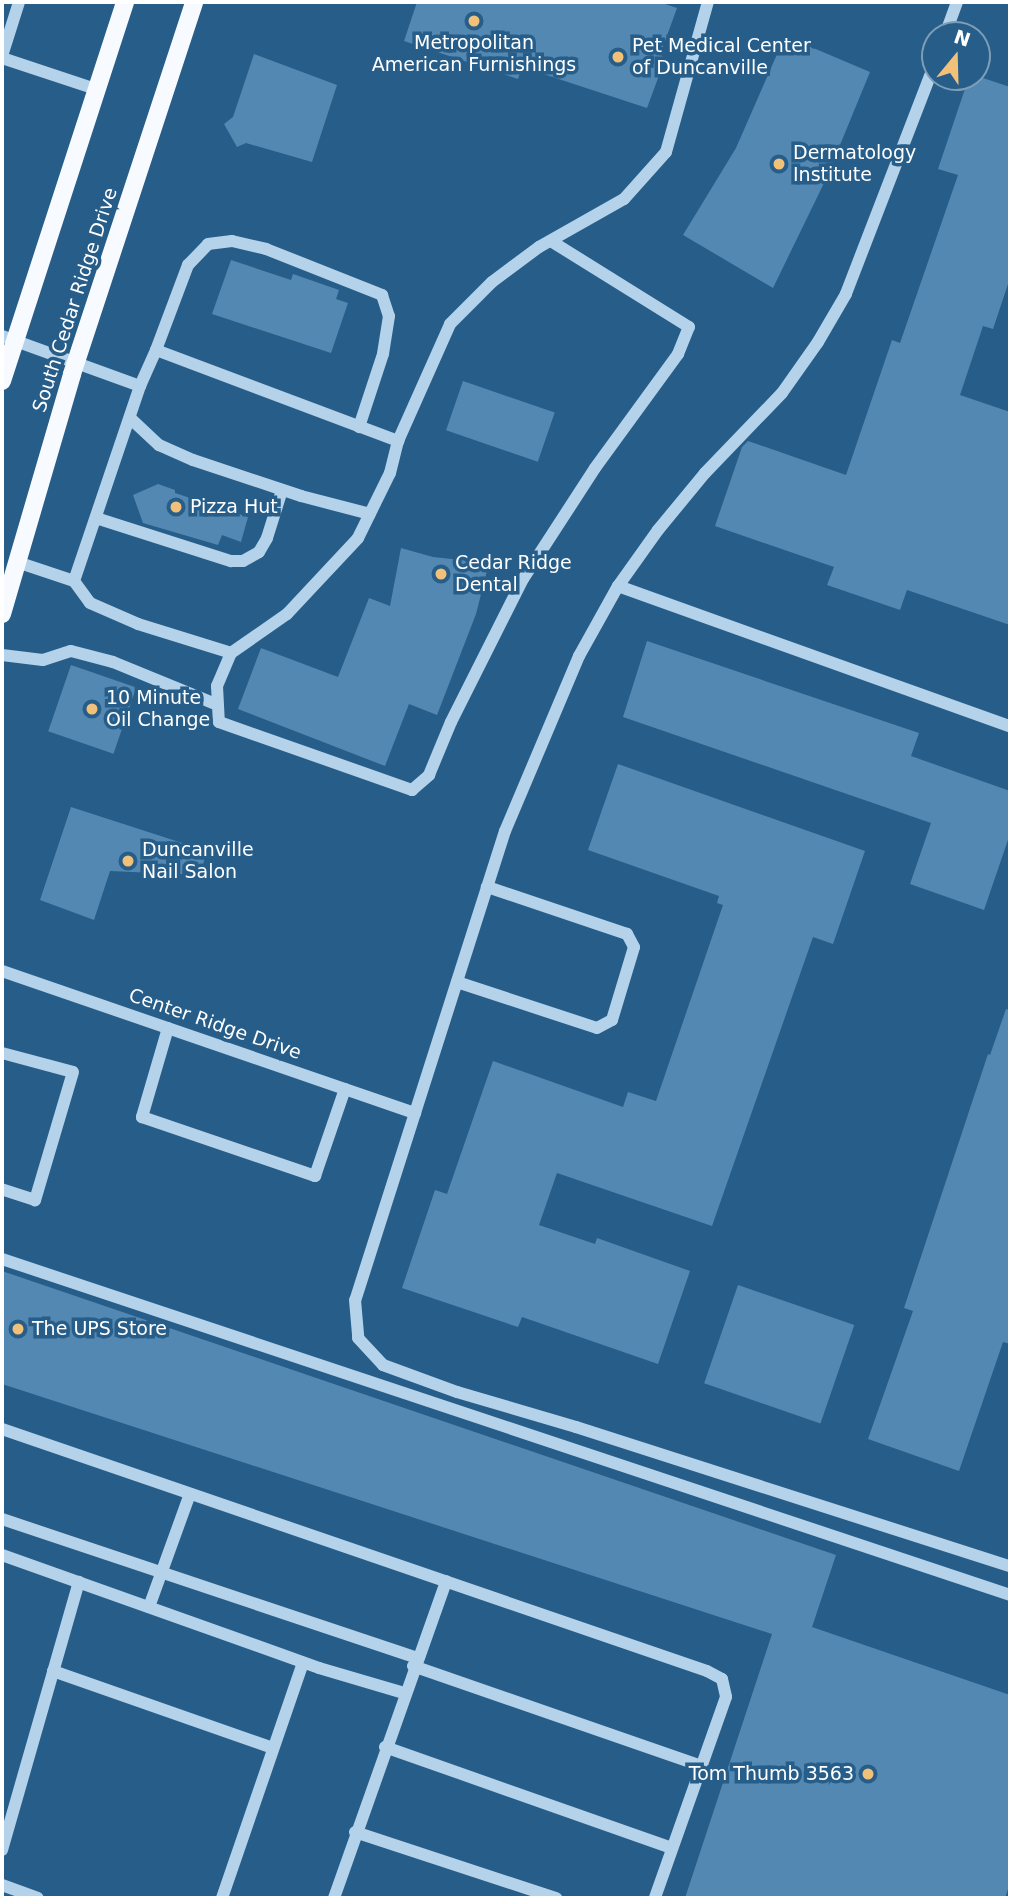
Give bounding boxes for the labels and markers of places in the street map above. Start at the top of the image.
marker: Metropolitan American Furnishings [466,13,482,29]
place label: Metropolitan American Furnishings [372,32,576,76]
place label: Pet Medical Center of Duncanville [632,35,811,79]
marker: Pet Medical Center of Duncanville [610,49,626,65]
place label: Dermatology Institute [793,142,916,186]
marker: Dermatology Institute [771,156,787,172]
place label: Pizza Hut [190,496,278,518]
marker: Pizza Hut [168,499,184,515]
place label: Cedar Ridge Dental [455,552,572,596]
marker: Cedar Ridge Dental [433,566,449,582]
place label: 10 Minute Oil Change [106,687,210,731]
marker: 10 Minute Oil Change [84,701,100,717]
place label: Duncanville Nail Salon [142,839,254,883]
marker: Duncanville Nail Salon [120,853,136,869]
place label: The UPS Store [32,1318,167,1340]
marker: The UPS Store [10,1321,26,1337]
place label: Tom Thumb 3563 [689,1763,854,1785]
marker: Tom Thumb 3563 [860,1766,876,1782]

